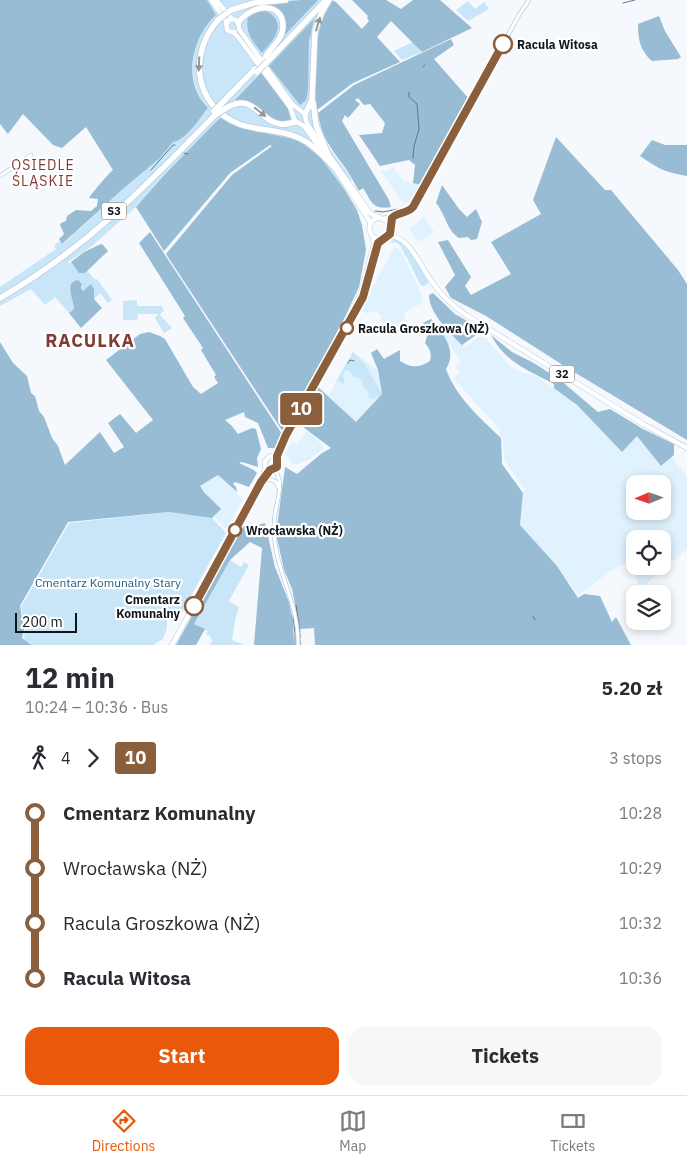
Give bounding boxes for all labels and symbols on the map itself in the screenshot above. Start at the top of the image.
one-way arrow [314,16,322,31]
marker: Racula Witosa [493,34,513,54]
place label: Racula Witosa [517,37,598,52]
one-way arrow [195,56,203,72]
one-way arrow [253,106,266,117]
district label: OSIEDLE ŚLĄSKIE [11,156,75,190]
road number: S3 [102,202,126,220]
marker: Racula Groszkowa (NŻ) [340,321,354,335]
place label: Racula Groszkowa (NŻ) [358,321,489,336]
district label: RACULKA [45,329,135,352]
road number: 32 [550,366,574,382]
line badge: 10 [278,393,324,425]
north arrow [626,475,671,520]
marker: Wrocławska (NŻ) [228,523,242,537]
place label: Wrocławska (NŻ) [246,523,343,538]
park label: Cmentarz Komunalny Stary [35,575,181,590]
place label: Cmentarz Komunalny [116,592,181,621]
marker: Cmentarz Komunalny [184,596,204,616]
scale bar [15,610,78,633]

